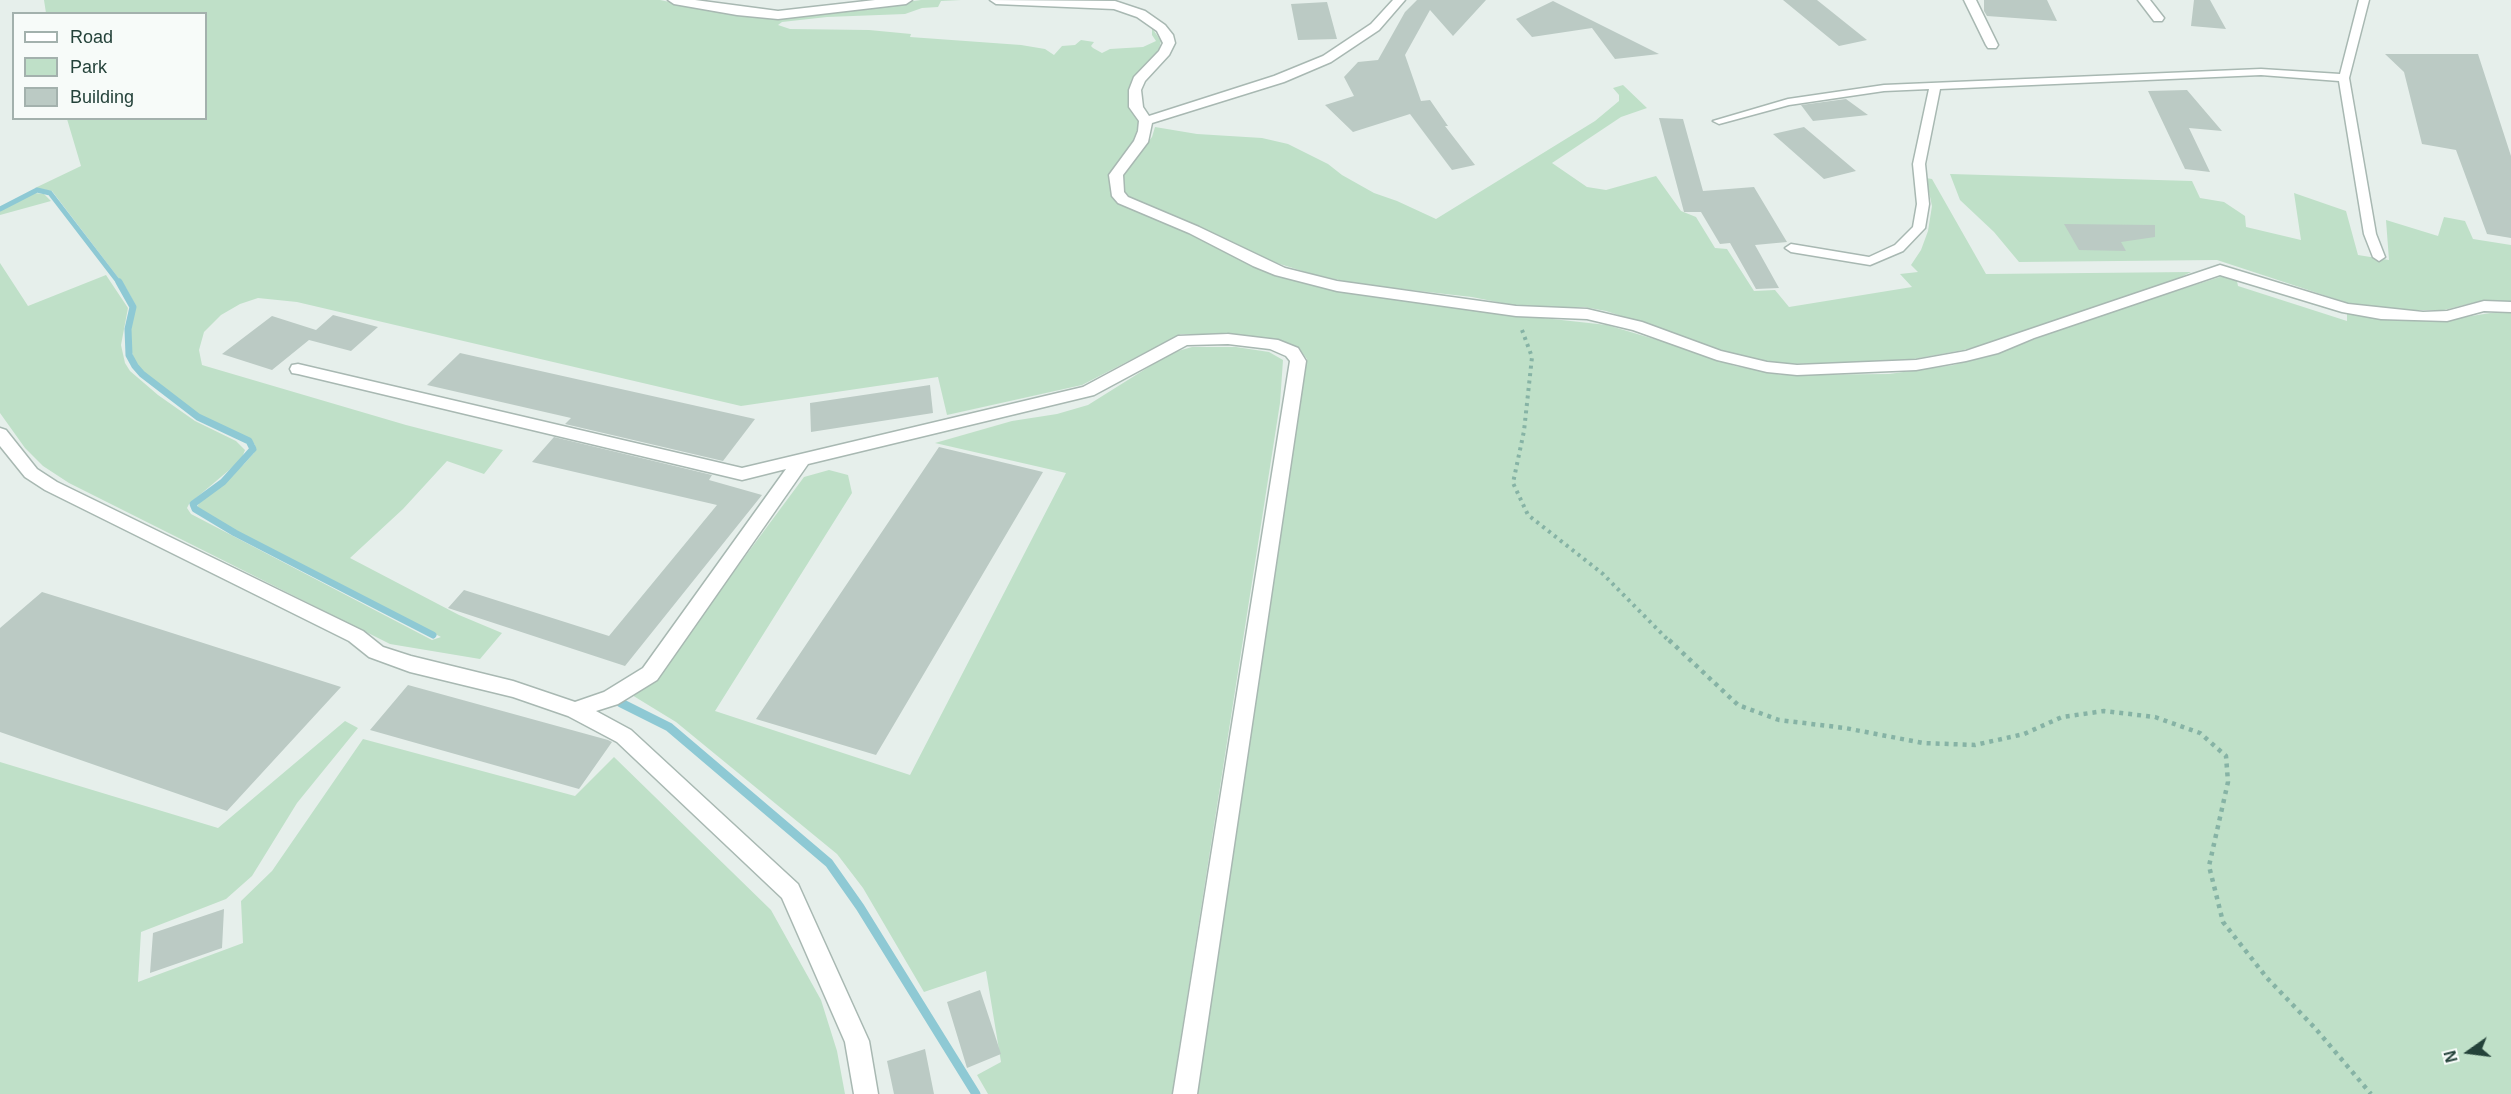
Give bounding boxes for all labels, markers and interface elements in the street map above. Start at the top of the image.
legend [12,12,207,120]
text: Road [70,27,113,47]
text: Park [70,57,107,77]
text: Building [70,87,134,107]
north arrow [2439,1022,2499,1082]
text: N [2441,1049,2461,1064]

